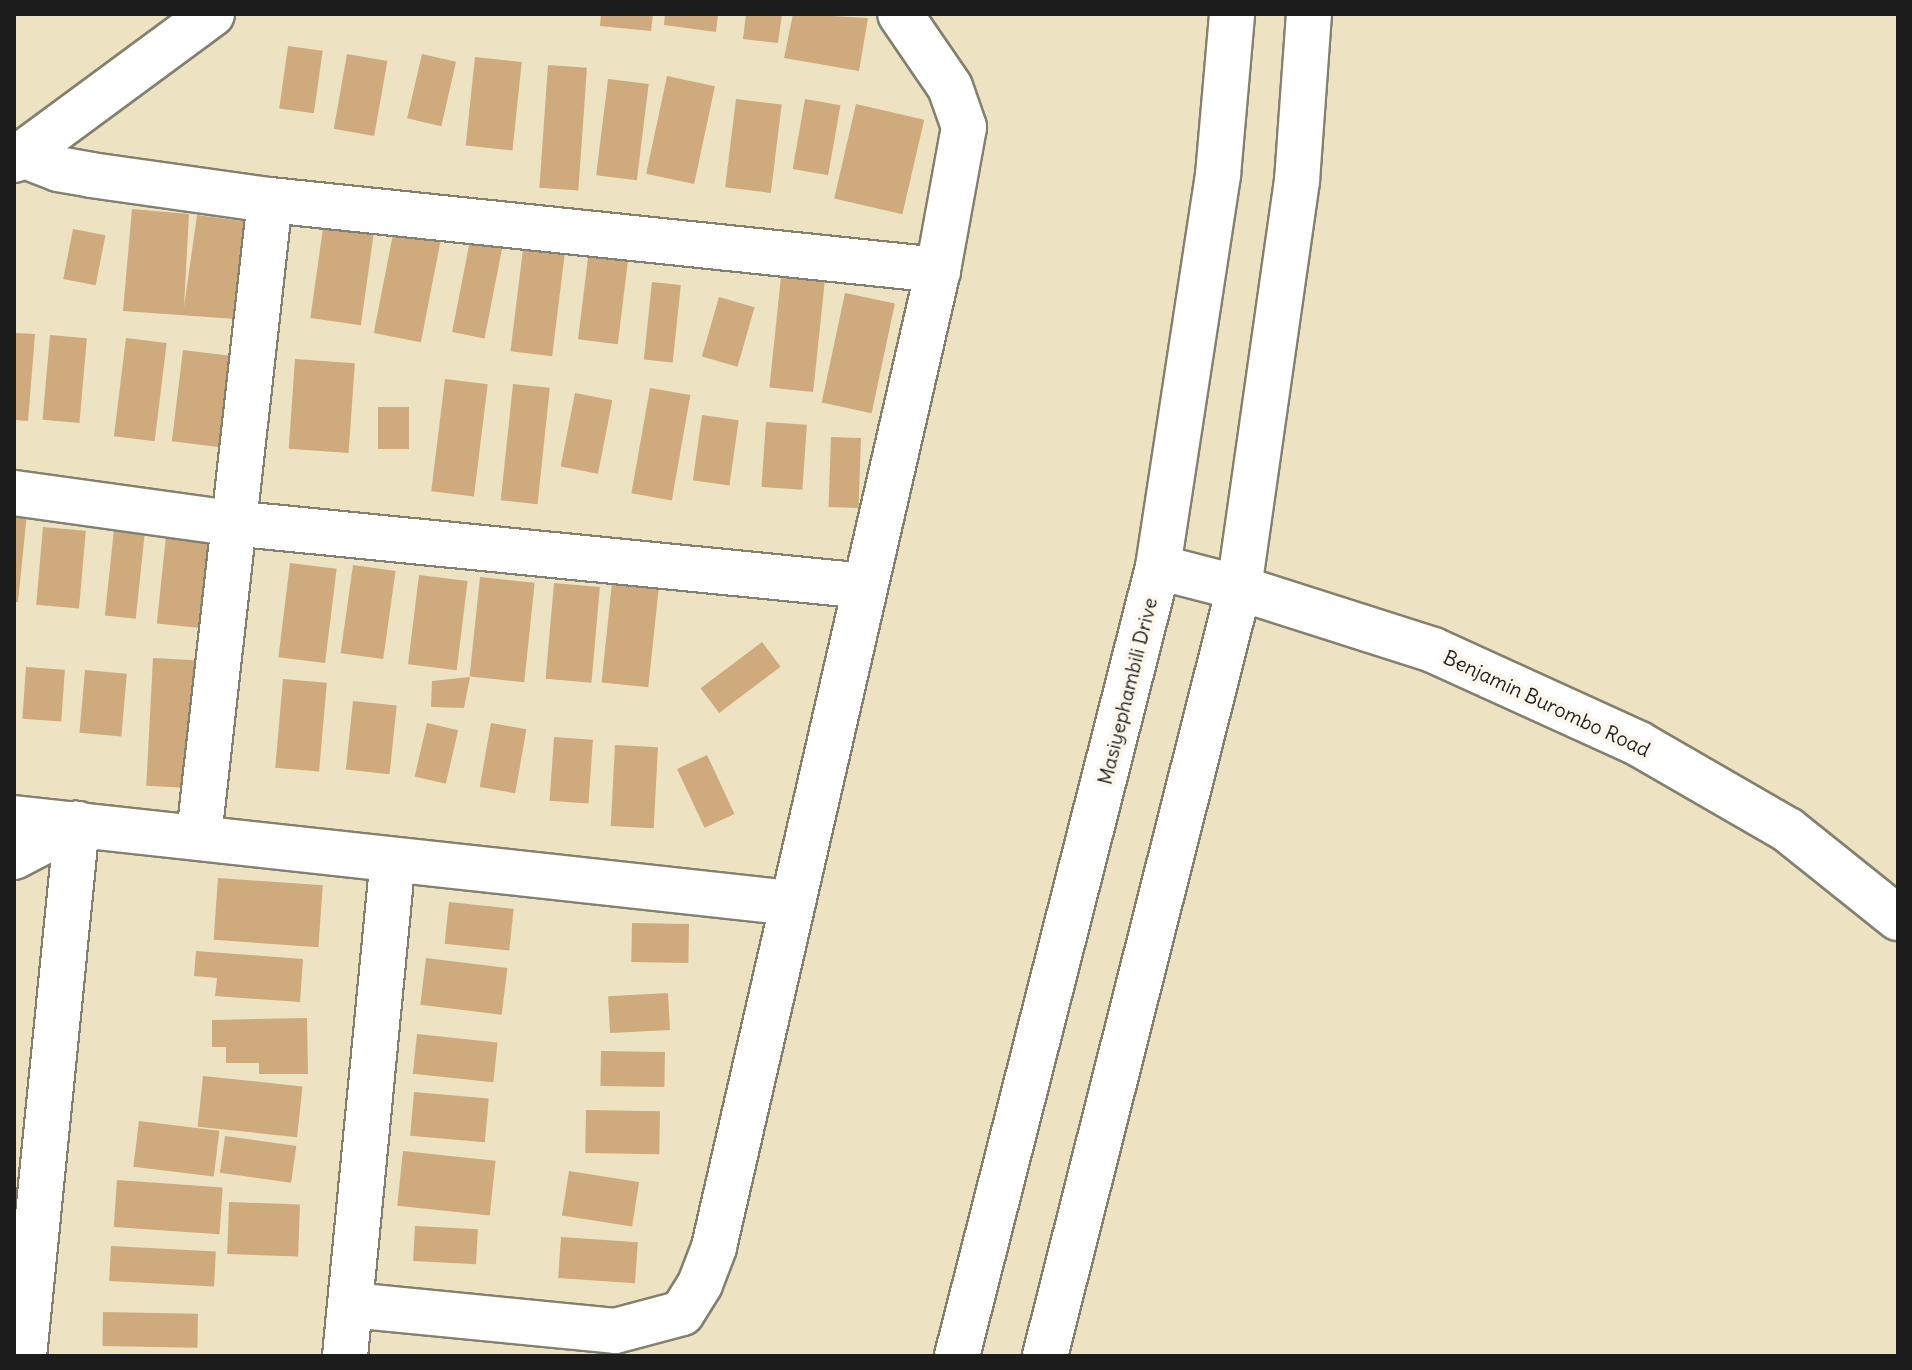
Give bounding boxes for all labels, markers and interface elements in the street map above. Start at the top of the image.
street label: Masiyephambili Drive [1092,595,1162,787]
street label: Benjamin Burombo Road [1440,645,1654,761]

